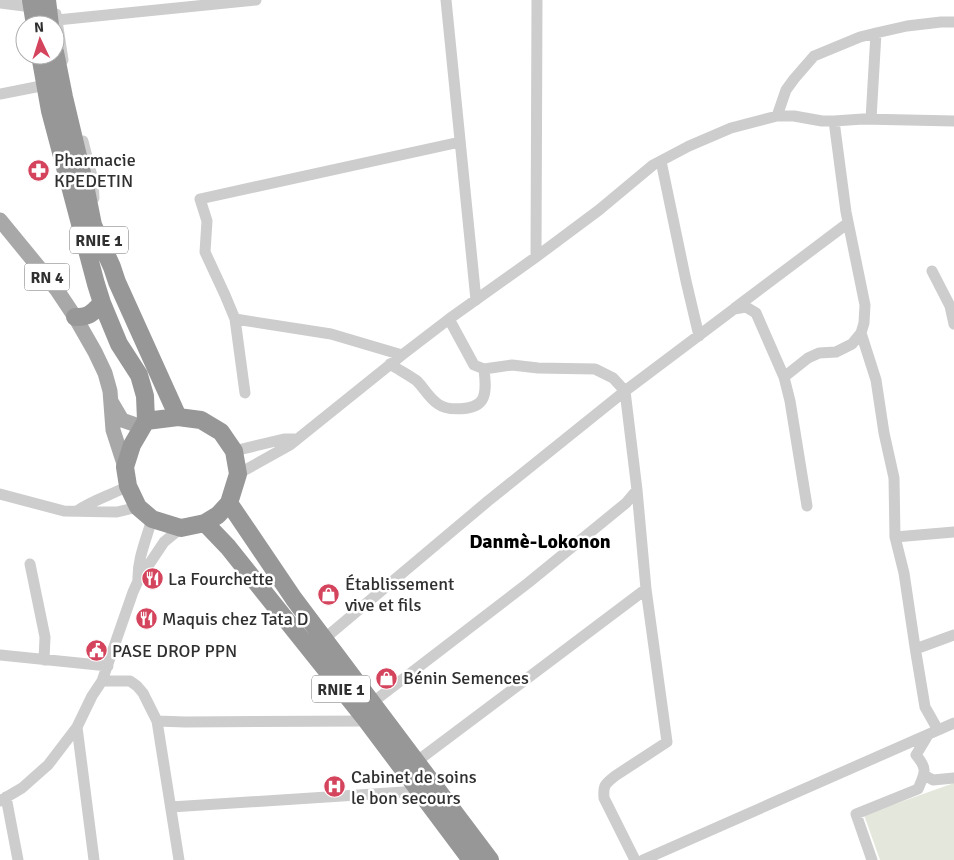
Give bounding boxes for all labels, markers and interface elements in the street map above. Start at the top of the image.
north arrow [15,15,65,65]
text: N [34,19,45,36]
place label: Pharmacie KPEDETIN [54,149,136,192]
pharmacy icon: Pharmacie KPEDETIN [26,158,50,182]
road number: RNIE 1 [70,226,128,254]
road number: RN 4 [24,264,70,290]
district label: Danmè-Lokonon [469,529,611,554]
restaurant icon: La Fourchette [140,567,164,591]
place label: La Fourchette [168,568,273,590]
place label: Établissement vive et fils [345,573,454,616]
shop icon: Établissement vive et fils [317,582,341,606]
restaurant icon: Maquis chez Tata D [134,607,158,631]
place label: Maquis chez Tata D [162,608,308,630]
public building icon: PASE DROP PPN [84,639,108,663]
place label: PASE DROP PPN [112,640,237,662]
shop icon: Bénin Semences [375,666,399,690]
place label: Bénin Semences [403,667,529,689]
road number: RNIE 1 [312,676,370,702]
place label: Cabinet de soins le bon secours [351,766,477,809]
hospital icon: Cabinet de soins le bon secours [323,775,347,799]

